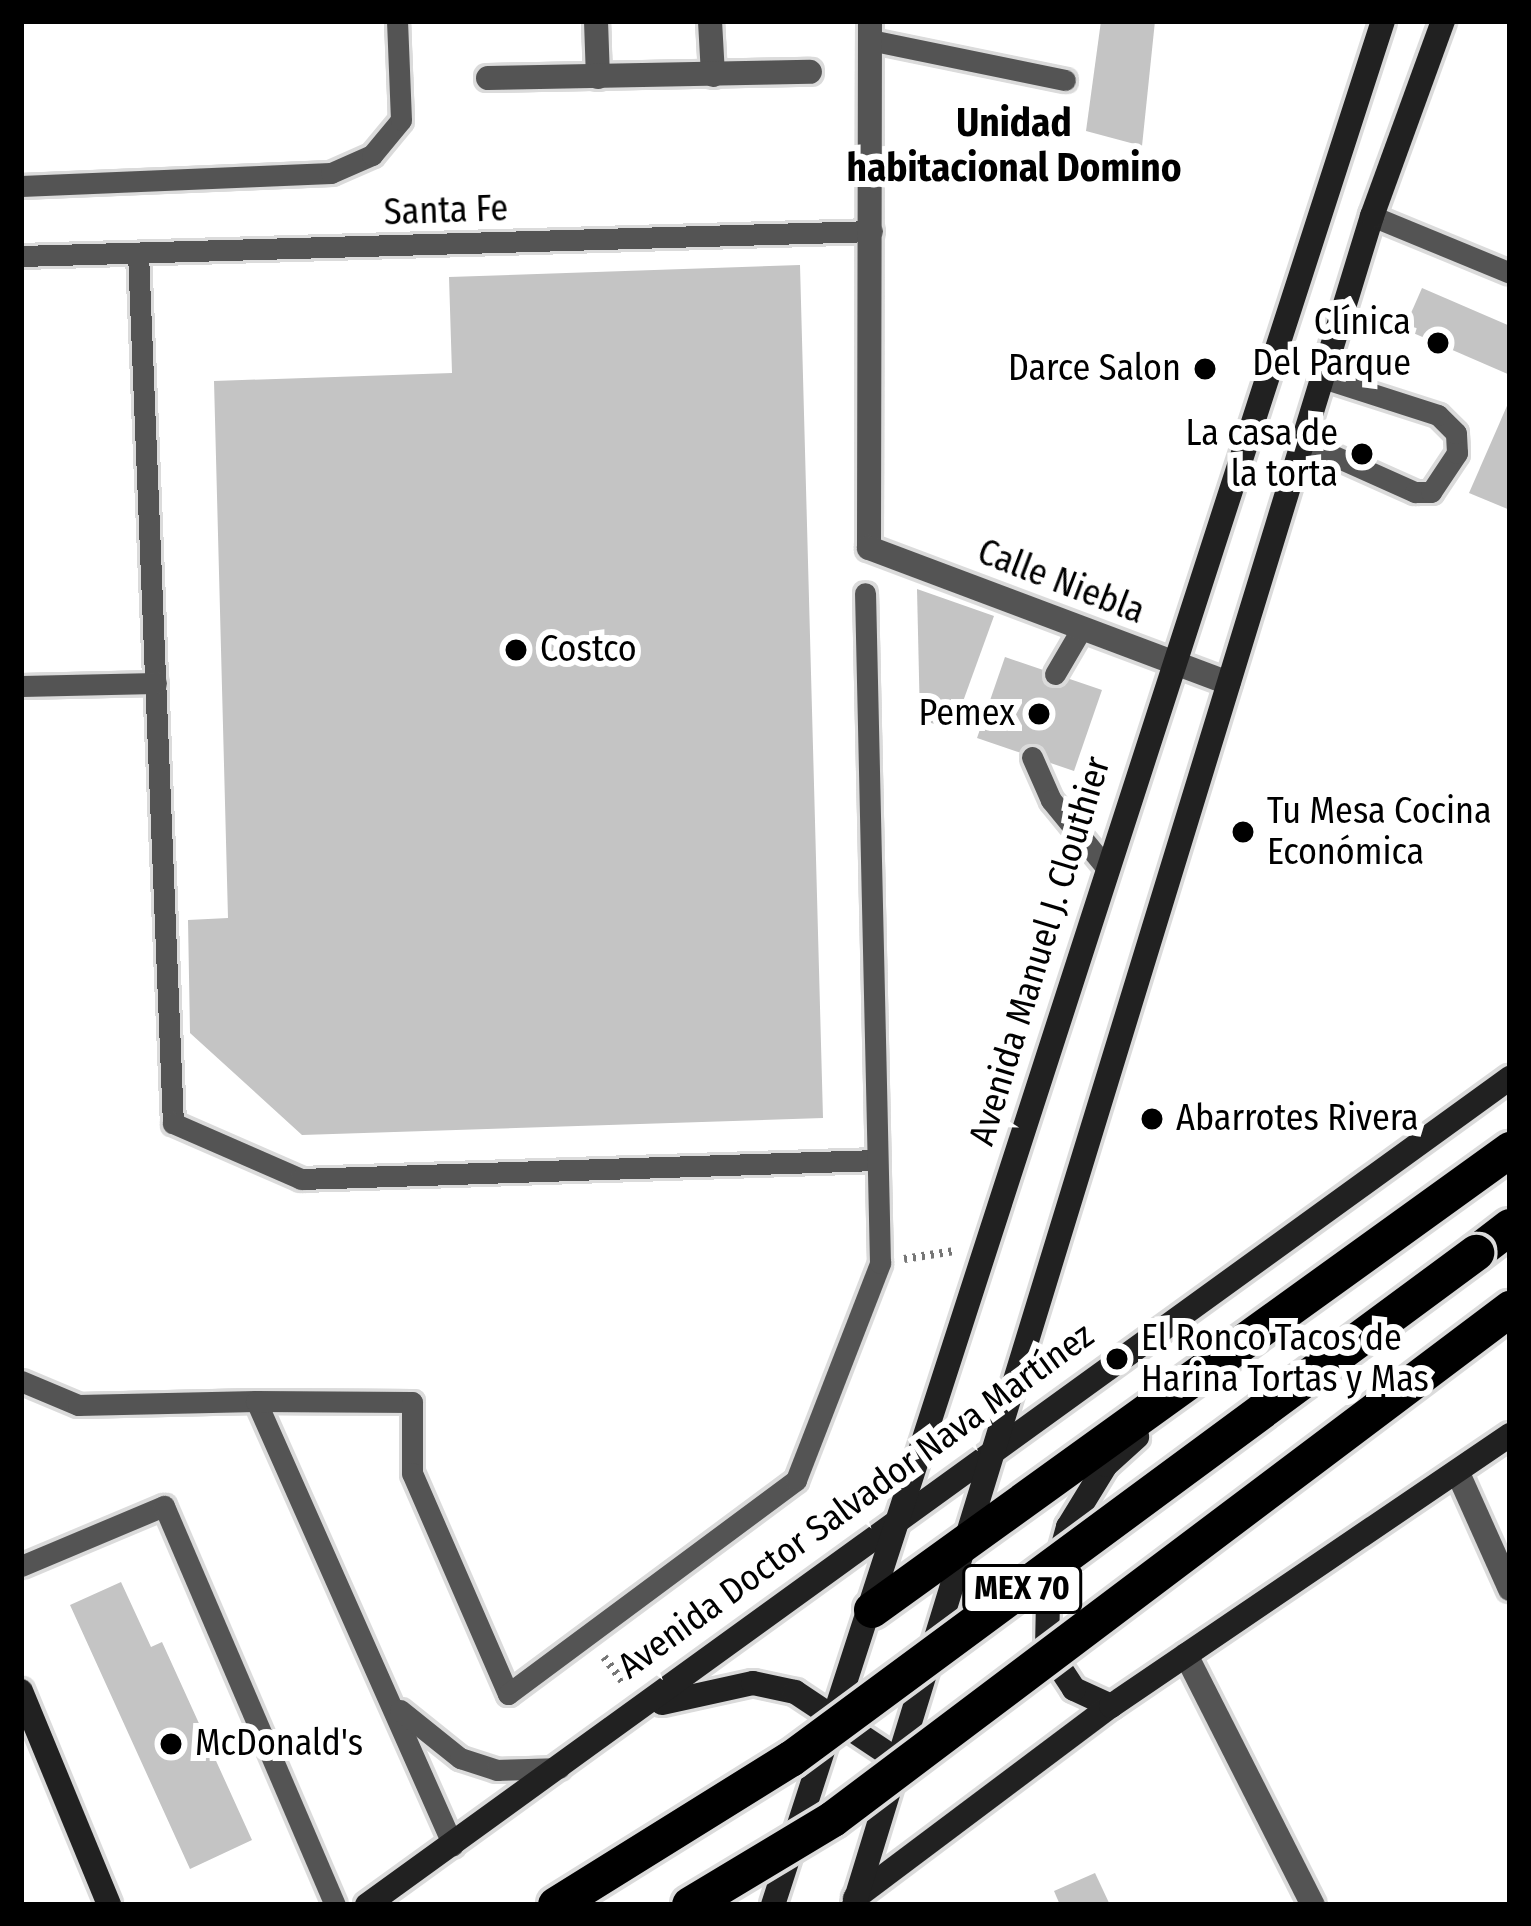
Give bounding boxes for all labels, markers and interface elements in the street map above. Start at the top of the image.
district label: Unidad habitacional Domino [846,101,1182,192]
street label: Santa Fe [383,187,509,235]
place label: Clínica Del Parque [1252,300,1411,385]
marker: Clínica Del Parque [1422,327,1454,359]
place label: Darce Salon [1008,347,1181,391]
marker: Darce Salon [1192,356,1218,382]
place label: La casa de la torta [1185,411,1338,496]
marker: La casa de la torta [1349,441,1375,467]
street label: Calle Niebla [972,530,1150,634]
place label: Costco [540,628,637,672]
marker: Costco [503,637,529,663]
place label: Pemex [919,692,1015,736]
marker: Pemex [1026,701,1052,727]
street label: Avenida Manuel J. Clouthier [960,752,1120,1150]
place label: Tu Mesa Cocina Económica [1267,789,1492,874]
marker: Tu Mesa Cocina Económica [1230,819,1256,845]
place label: Abarrotes Rivera [1176,1097,1419,1141]
marker: Abarrotes Rivera [1139,1106,1165,1132]
street label: Avenida Doctor Salvador Nava Martínez [610,1314,1102,1688]
place label: El Ronco Tacos de Harina Tortas y Mas [1141,1316,1429,1401]
marker: El Ronco Tacos de Harina Tortas y Mas [1104,1346,1130,1372]
road number: MEX 70 [962,1562,1082,1616]
place label: McDonald's [195,1722,363,1766]
marker: McDonald's [158,1731,184,1757]

